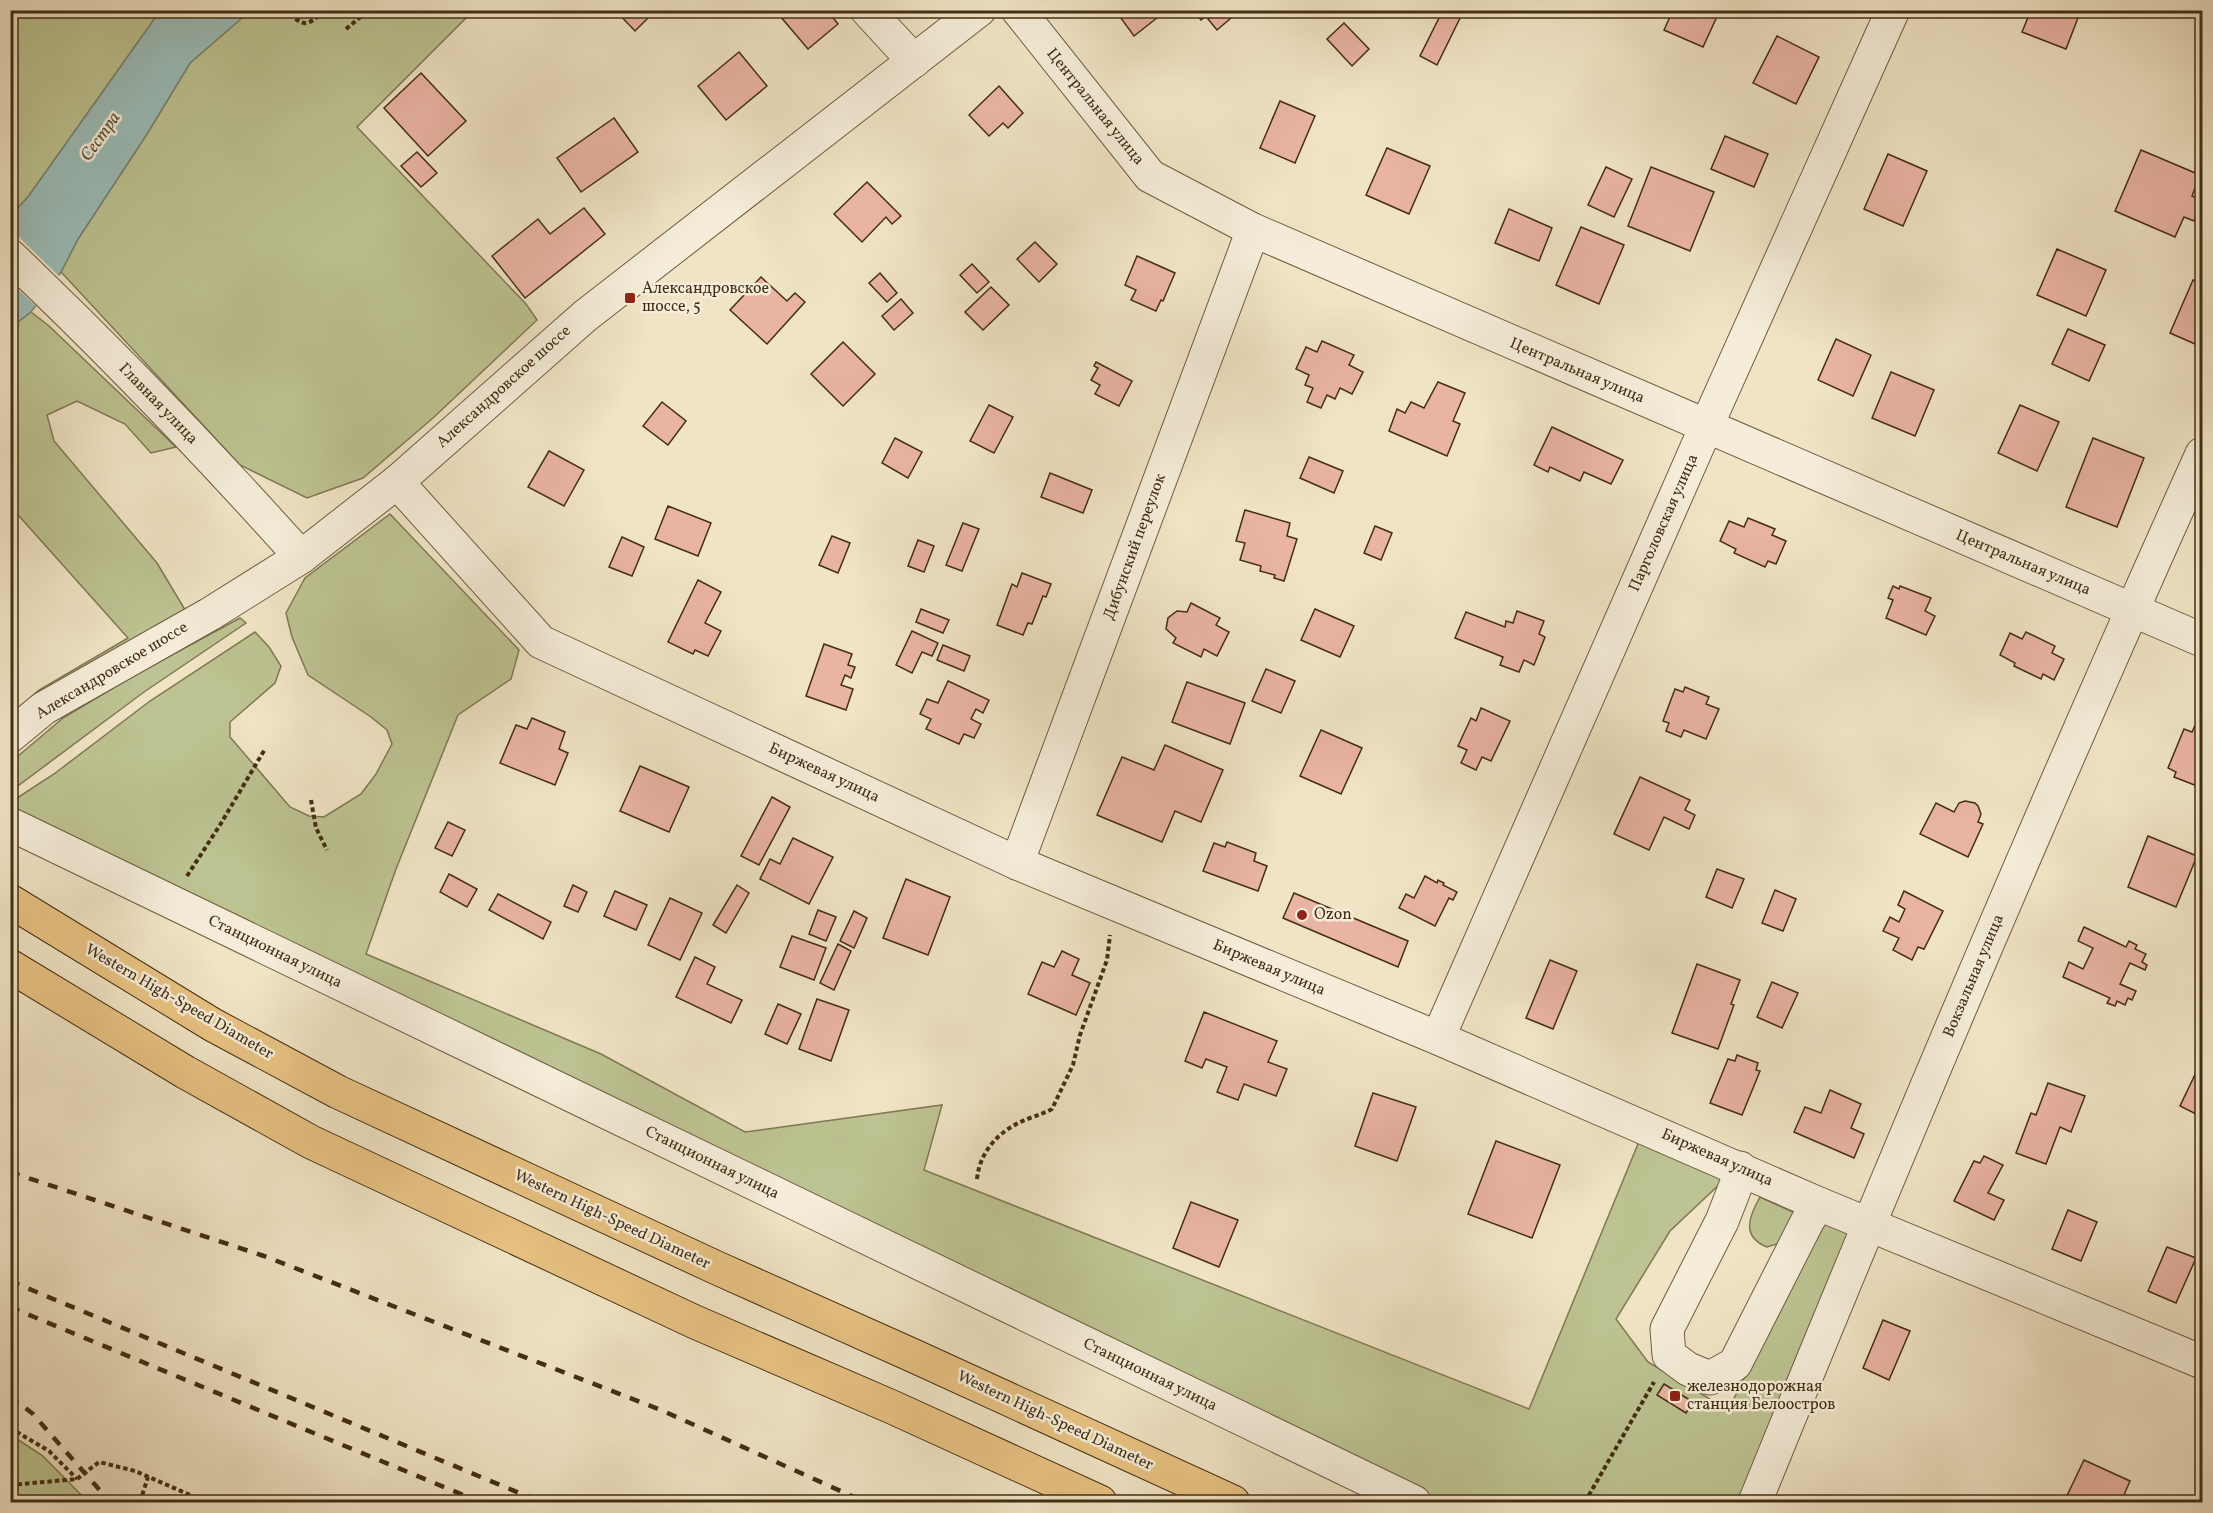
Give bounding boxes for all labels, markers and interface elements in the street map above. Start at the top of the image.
street label: Центральная улица [1041,44,1149,170]
water label: Сестра [75,107,127,167]
place label: Александровское шоссе, 5 [642,278,769,318]
marker: Александровское шоссе, 5 [623,291,637,305]
street label: Александровское шоссе [432,321,576,453]
street label: Центральная улица [1506,333,1648,409]
street label: Главная улица [113,358,203,450]
street label: Парголовская улица [1624,451,1704,595]
street label: Дибунский переулок [1098,471,1172,623]
street label: Центральная улица [1952,525,2094,601]
street label: Александровское шоссе [32,617,192,725]
street label: Биржевая улица [765,738,883,808]
place label: Ozon [1314,904,1352,926]
marker: Ozon [1295,908,1309,922]
street label: Станционная улица [204,910,346,994]
street label: Вокзальная улица [1938,911,2010,1041]
street label: Биржевая улица [1209,934,1329,1002]
street label: Western High-Speed Diameter [81,939,278,1065]
street label: Станционная улица [641,1121,783,1205]
street label: Биржевая улица [1658,1124,1776,1193]
street label: Western High-Speed Diameter [510,1165,714,1275]
street label: Станционная улица [1079,1333,1221,1417]
street label: Western High-Speed Diameter [953,1366,1157,1476]
place label: железнодорожная станция Белоостров [1687,1376,1835,1416]
marker: железнодорожная станция Белоостров [1668,1389,1682,1403]

